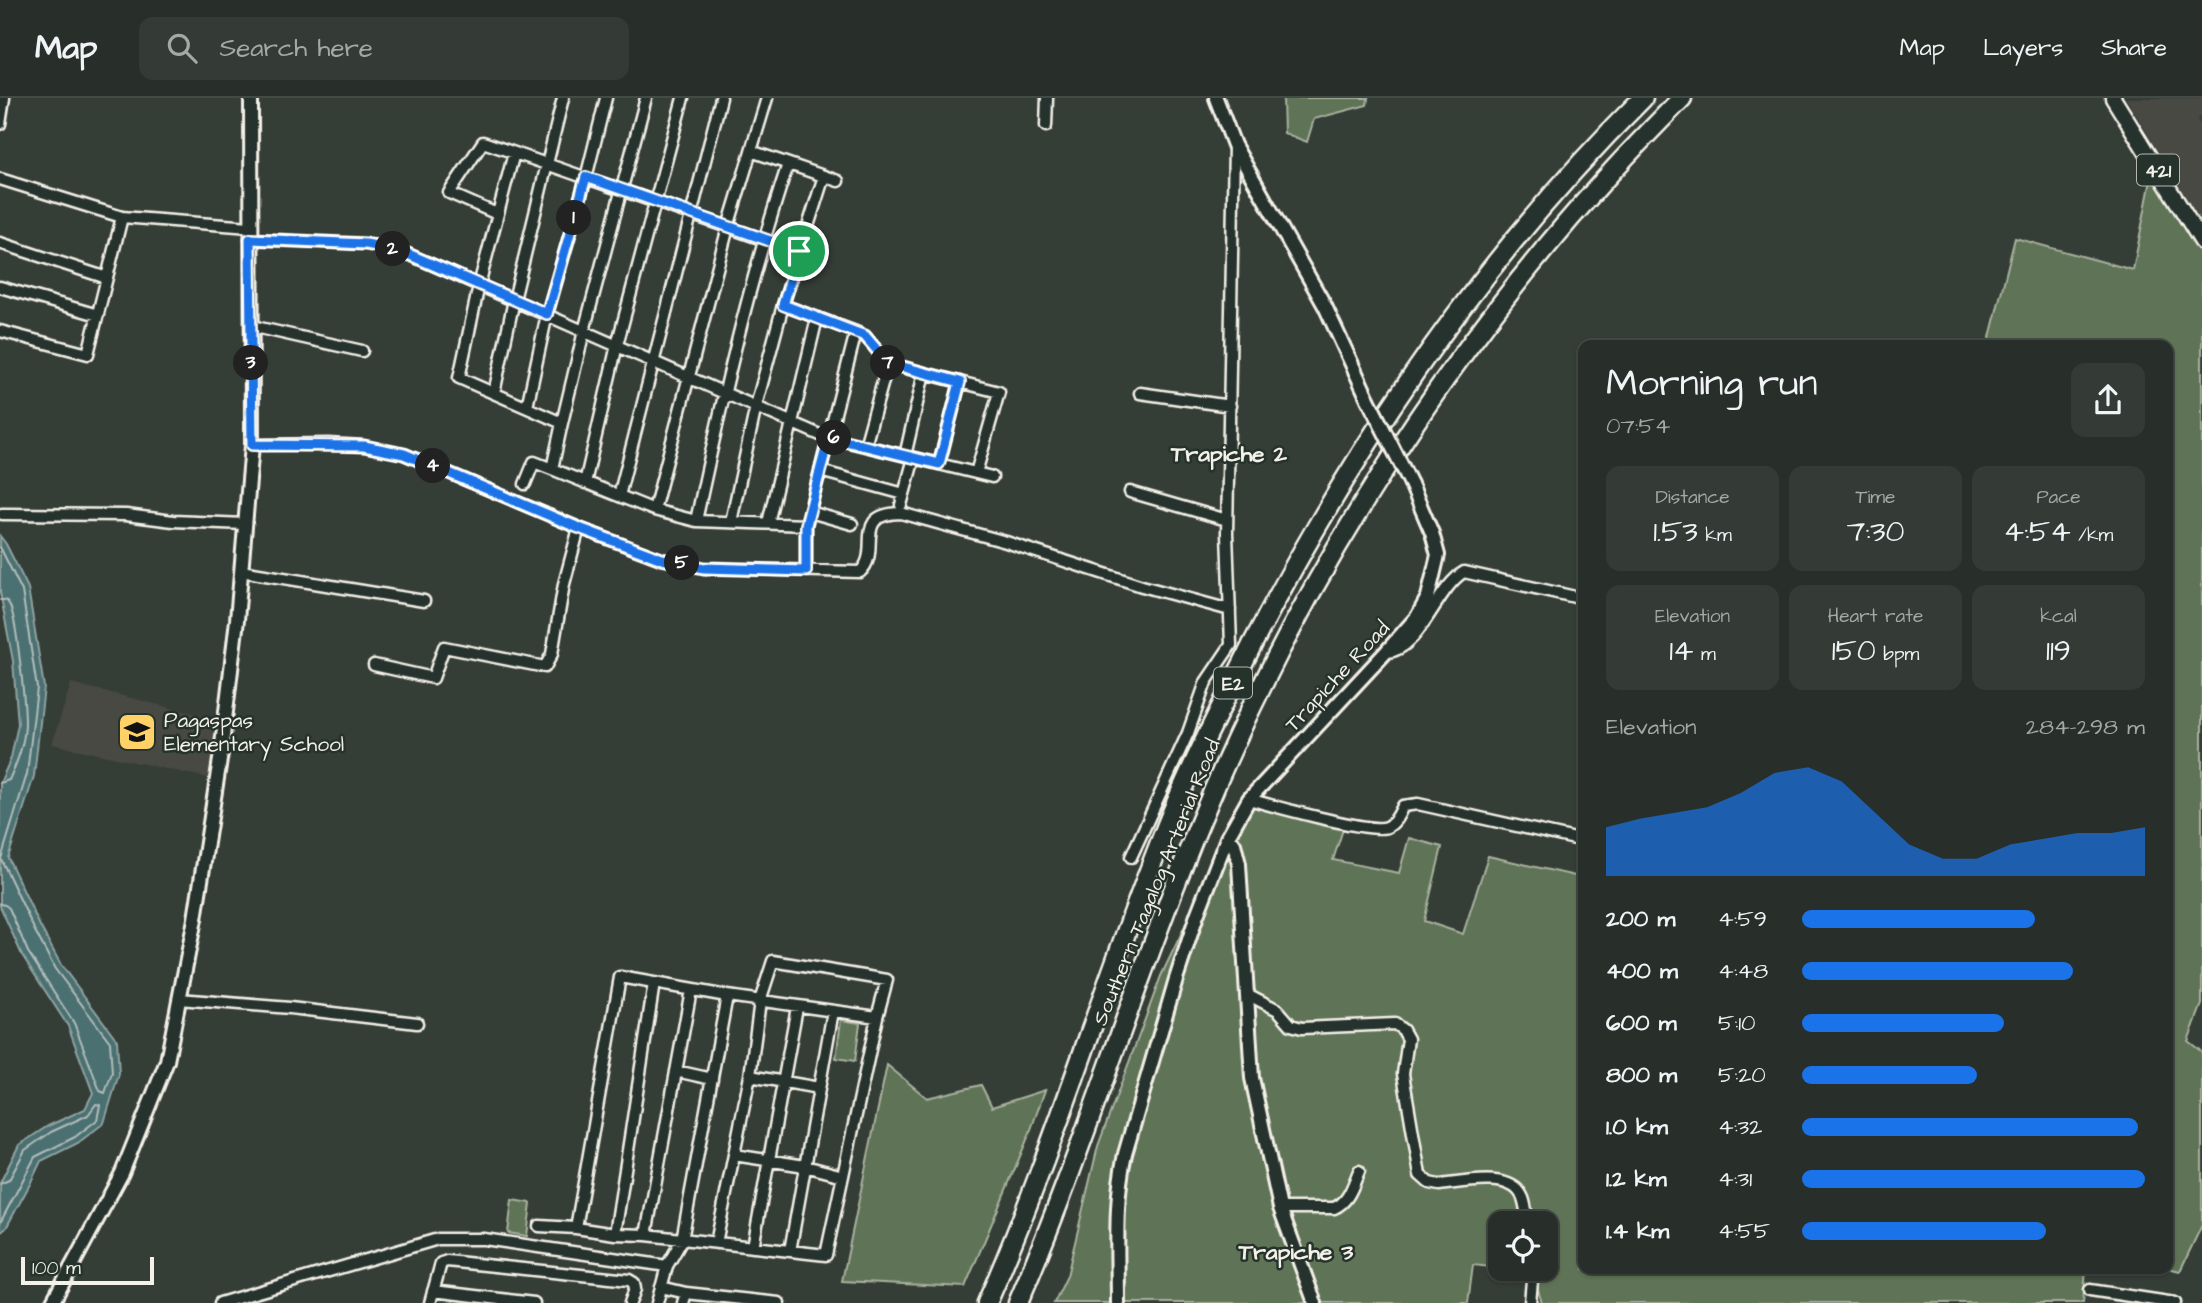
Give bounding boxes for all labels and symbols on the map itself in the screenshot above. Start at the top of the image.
road number: 421 [2137,155,2179,186]
pin: 1 [556,200,592,236]
pin [769,221,829,281]
pin: 2 [376,232,410,266]
pin: 3 [233,345,268,380]
pin: 7 [870,345,906,380]
pin: 6 [816,420,852,456]
district label: Trapiche 2 [1170,438,1288,470]
pin: 4 [416,448,450,484]
pin: 5 [664,546,700,580]
street label: Trapiche Road [1278,614,1397,739]
road number: E2 [1214,668,1252,698]
place label: Pagaspas Elementary School [164,706,344,761]
school or university icon: Pagaspas Elementary School [116,711,158,753]
street label: Southern Tagalog Arterial Road [1086,734,1229,1031]
district label: Trapiche 3 [1238,1236,1353,1268]
scale bar [21,1254,154,1286]

